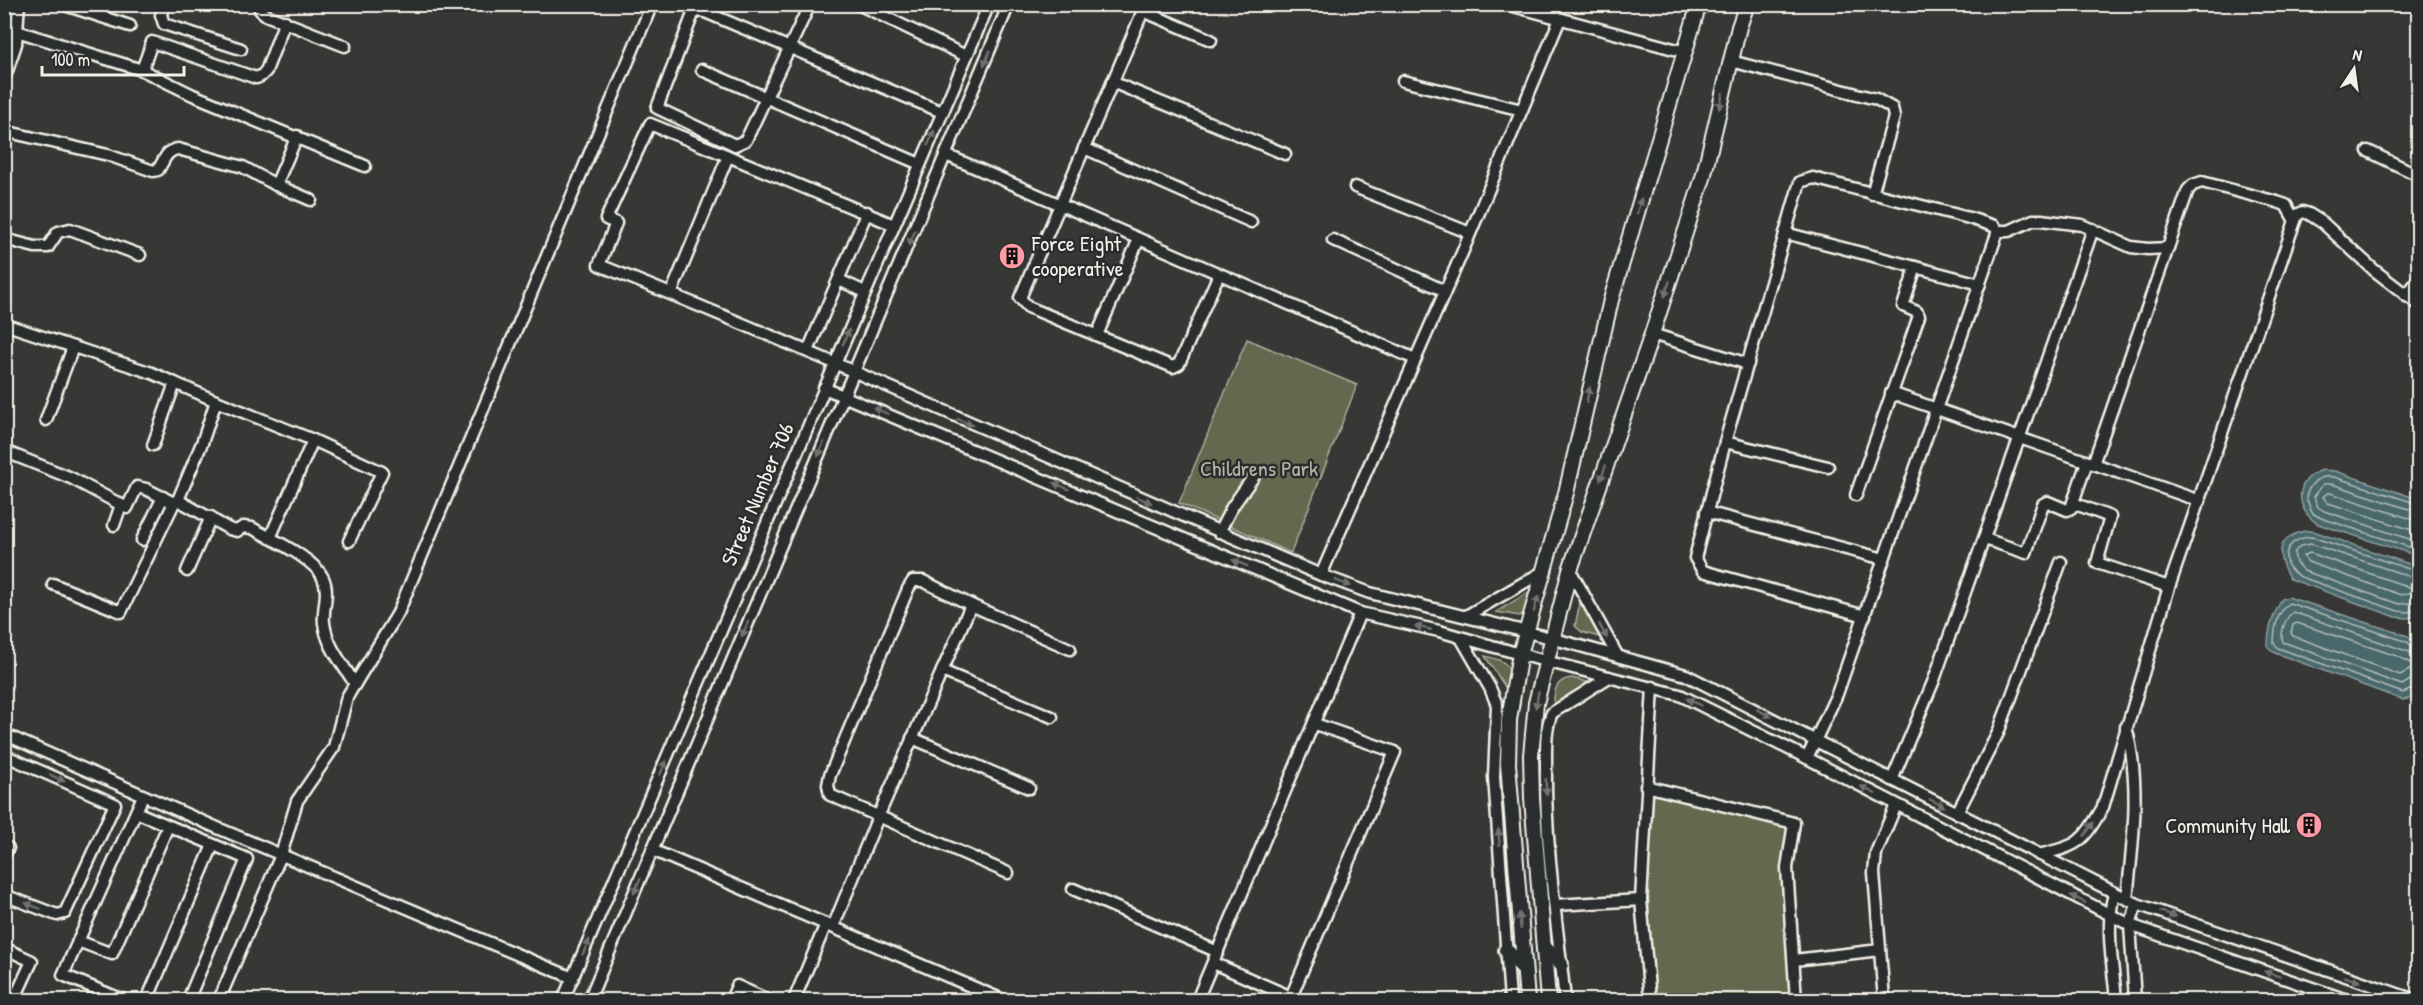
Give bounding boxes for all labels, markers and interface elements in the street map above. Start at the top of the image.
scale bar [42,39,184,77]
north arrow [2324,39,2384,99]
text: N [2351,43,2364,66]
text: 100 m [51,47,90,72]
one-way arrow [982,50,992,68]
one-way arrow [1716,92,1726,111]
one-way arrow [926,129,936,147]
one-way arrow [1635,197,1644,215]
place label: Force Eight cooperative [1031,228,1124,283]
one-way arrow [907,230,917,248]
building icon: Force Eight cooperative [997,241,1027,271]
one-way arrow [1662,280,1671,298]
one-way arrow [841,328,850,345]
one-way arrow [1584,385,1594,404]
one-way arrow [872,406,890,415]
one-way arrow [957,417,975,427]
street label: Street Number 706 [713,418,801,570]
one-way arrow [816,441,826,459]
park label: Childrens Park [1200,453,1318,483]
one-way arrow [1598,464,1607,482]
one-way arrow [1052,481,1070,490]
one-way arrow [1136,495,1153,504]
one-way arrow [1231,558,1249,568]
one-way arrow [1335,579,1353,589]
one-way arrow [1532,595,1541,613]
one-way arrow [740,620,749,638]
one-way arrow [1414,622,1433,632]
one-way arrow [1598,623,1609,639]
one-way arrow [1532,691,1541,710]
one-way arrow [1685,697,1702,706]
one-way arrow [1755,708,1772,718]
one-way arrow [659,759,668,776]
one-way arrow [49,773,67,783]
one-way arrow [1542,778,1551,797]
one-way arrow [1859,785,1876,795]
one-way arrow [1928,798,1945,808]
place label: Community Hall [2165,810,2291,840]
building icon: Community Hall [2294,810,2324,840]
one-way arrow [2083,822,2095,838]
one-way arrow [1494,828,1503,847]
one-way arrow [632,878,642,896]
one-way arrow [2070,894,2087,903]
one-way arrow [24,901,42,911]
one-way arrow [2159,910,2177,920]
one-way arrow [1515,912,1525,931]
one-way arrow [582,938,591,955]
one-way arrow [2263,969,2281,979]
one-way arrow [2343,974,2361,984]

